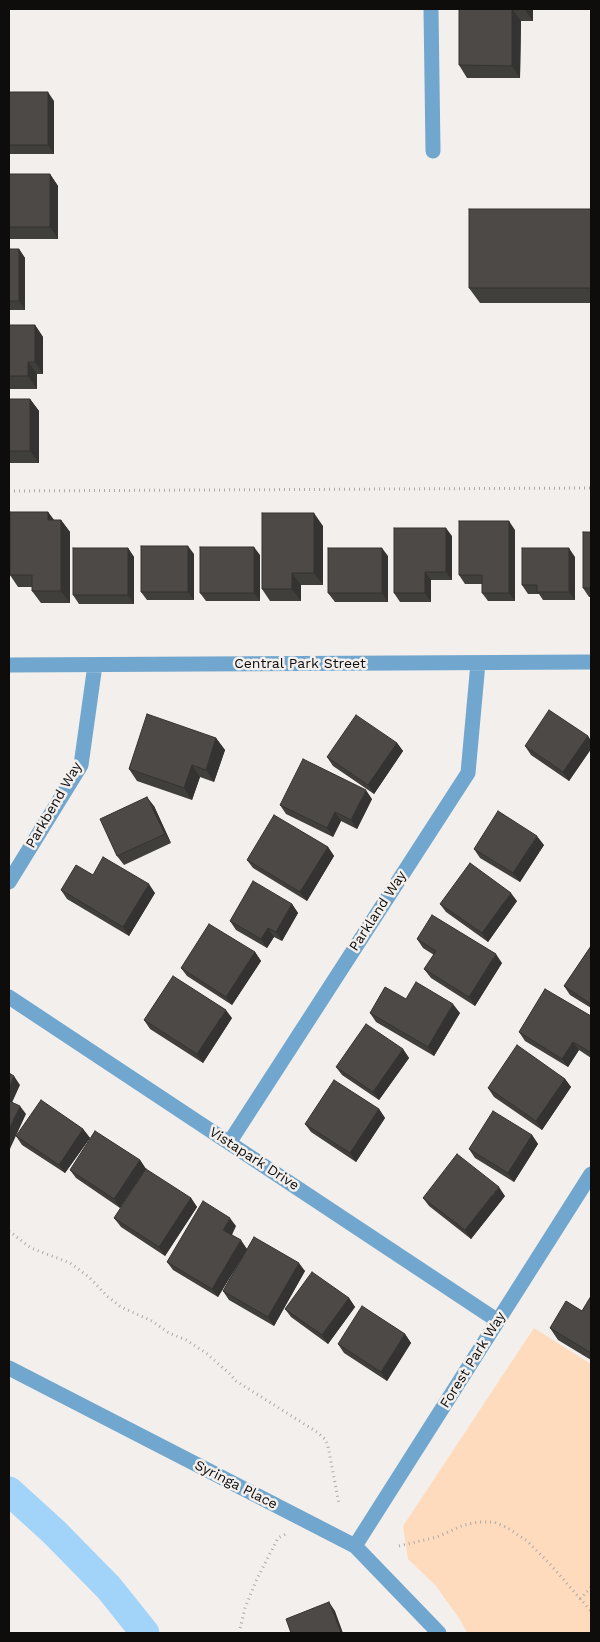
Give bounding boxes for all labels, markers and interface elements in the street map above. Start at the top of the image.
street label: Central Park Street [234,656,366,672]
street label: Parkbend Way [23,759,85,851]
street label: Parkland Way [346,868,410,954]
street label: Vistapark Drive [206,1124,302,1194]
street label: Forest Park Way [437,1309,509,1411]
street label: Syringa Place [192,1457,280,1513]

